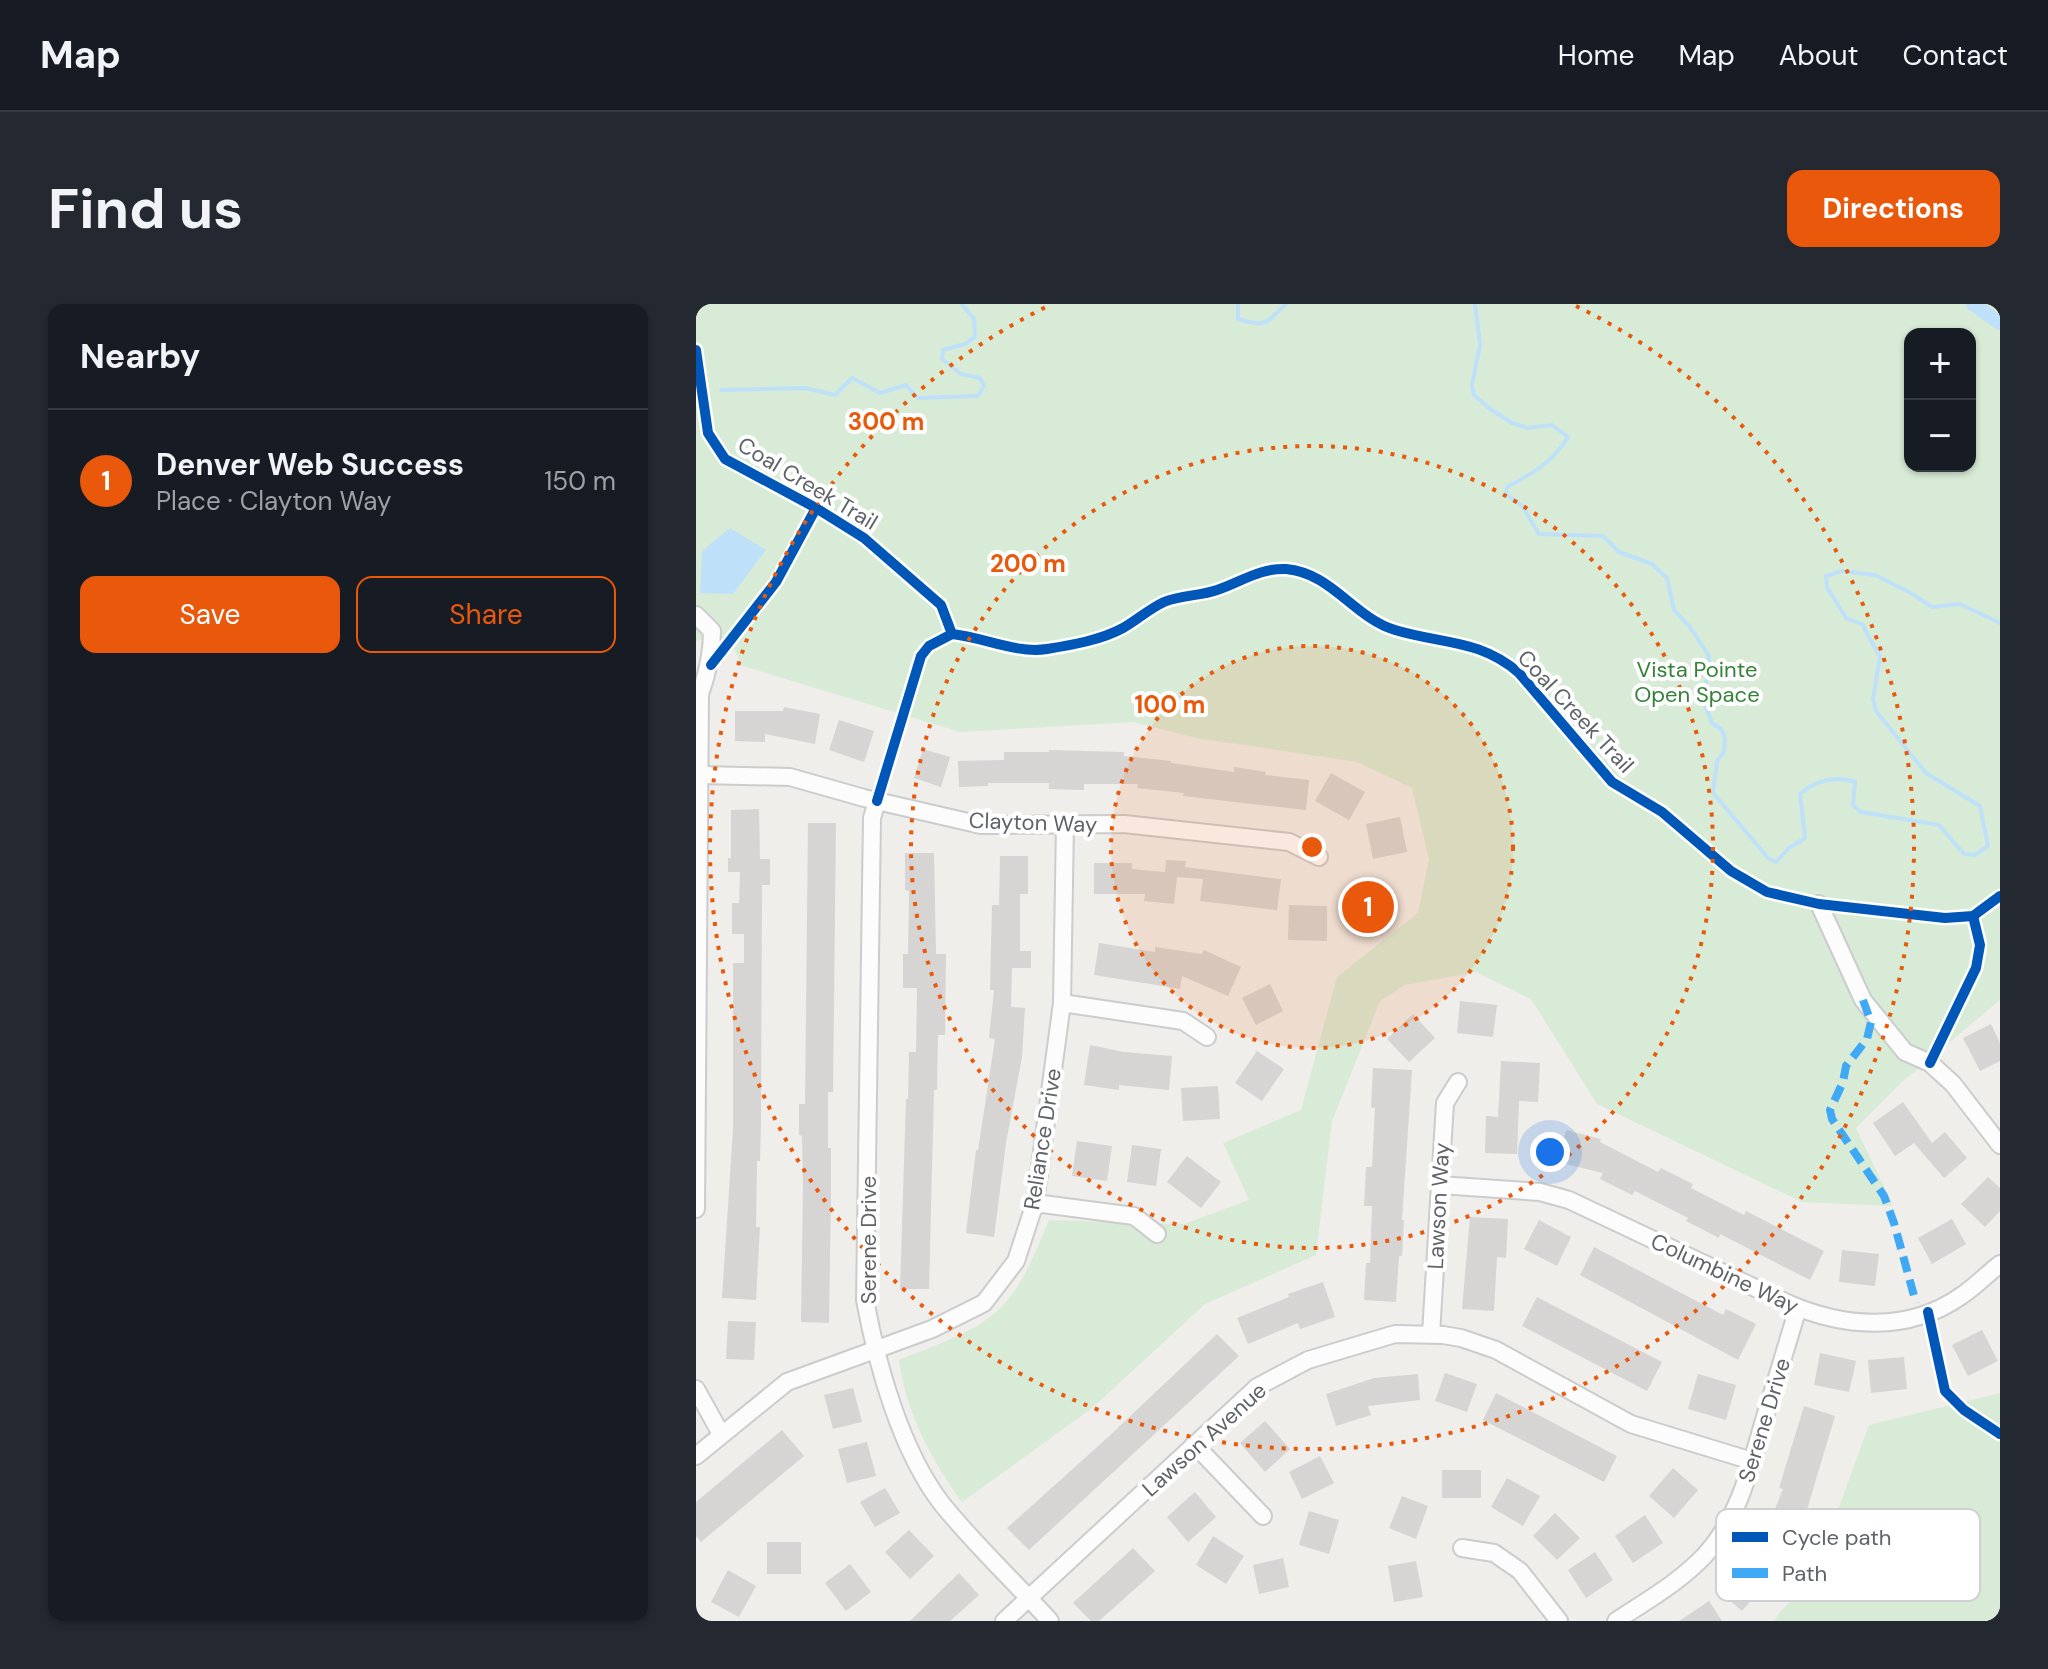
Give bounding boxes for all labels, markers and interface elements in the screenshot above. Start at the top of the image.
text: Map [40,30,121,80]
text: Home [1558,37,1634,74]
text: Map [1678,37,1735,74]
text: About [1779,37,1858,74]
text: Contact [1902,37,2008,74]
button: Directions [1787,170,2000,247]
text: Find us [48,172,243,245]
map controls [1904,328,1976,472]
button: + [1904,328,1976,400]
text: Nearby [80,334,200,379]
button: − [1904,400,1976,472]
text: 300 m [848,406,924,437]
street label: Coal Creek Trail [732,430,883,537]
text: Denver Web Success [156,445,464,484]
text: 1 [101,464,111,498]
text: 150 m [544,464,616,498]
text: Place · Clayton Way [156,484,391,518]
text: 200 m [990,548,1066,579]
button: Save [80,576,340,653]
button: Share [356,576,616,653]
street label: Coal Creek Trail [1511,644,1640,779]
park label: Vista Pointe Open Space [1634,655,1760,709]
text: 100 m [1135,689,1205,720]
street label: Clayton Way [968,806,1098,839]
centre of rings [1298,833,1326,861]
pin: 1 [1342,877,1394,937]
street label: Reliance Drive [1017,1066,1068,1212]
your location [1530,1132,1570,1172]
street label: Lawson Way [1421,1142,1456,1270]
street label: Serene Drive [854,1176,883,1304]
street label: Columbine Way [1646,1226,1803,1320]
street label: Serene Drive [1732,1354,1797,1486]
street label: Lawson Avenue [1136,1376,1273,1503]
legend [1716,1509,1980,1601]
text: Cycle path [1782,1523,1892,1552]
text: Path [1782,1559,1827,1588]

